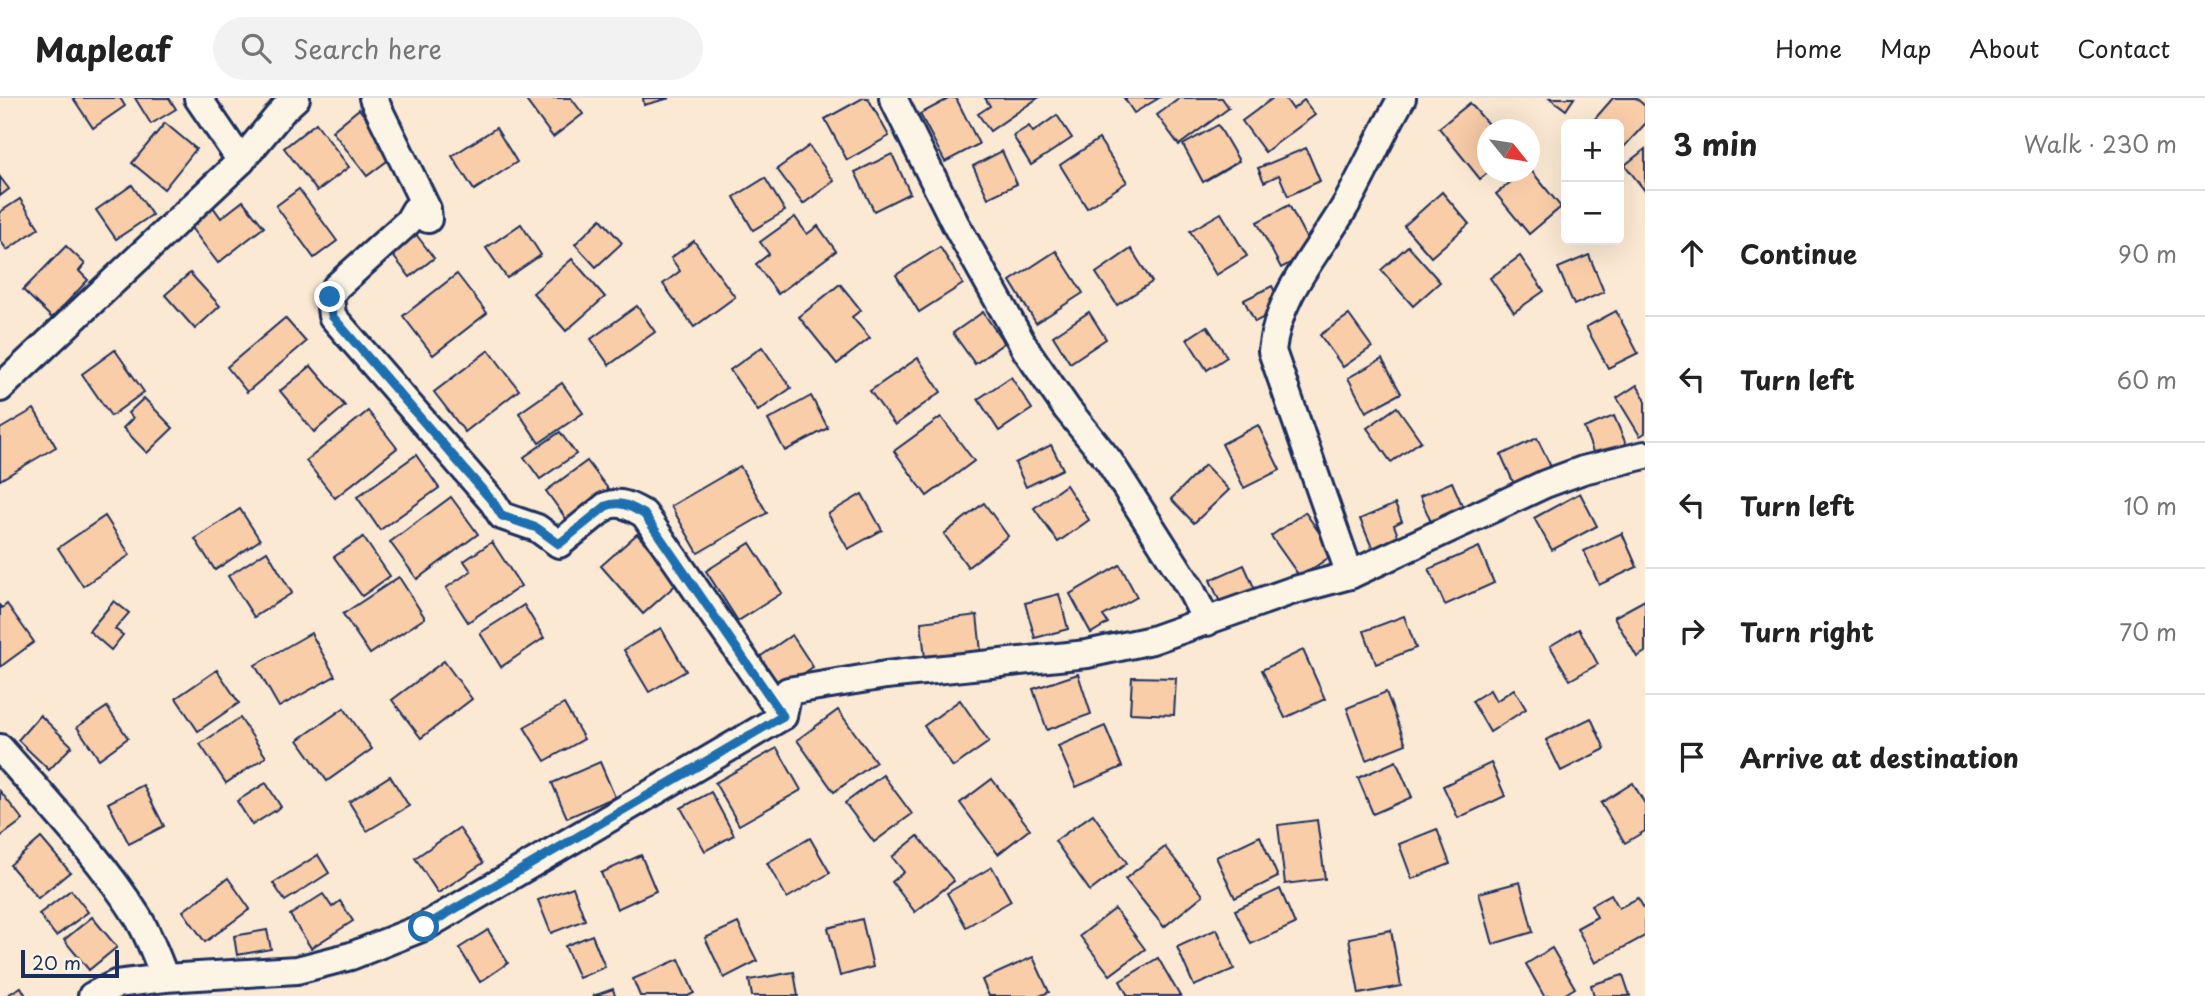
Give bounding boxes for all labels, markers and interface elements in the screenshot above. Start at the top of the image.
search box [213,17,703,80]
text: Mapleaf [35,23,171,73]
icon: search [237,29,275,67]
text: Search here [293,29,442,68]
text: Home [1775,30,1842,66]
text: Map [1880,30,1931,66]
text: About [1969,30,2039,66]
text: Contact [2077,30,2170,66]
north arrow [1477,119,1540,182]
map controls [1561,119,1624,245]
button: + [1561,119,1624,182]
text: 3 min [1673,121,1758,166]
text: Walk · 230 m [2024,126,2177,161]
button: − [1561,182,1624,245]
icon: ahead [1673,234,1711,272]
text: Continue [1740,234,1857,273]
text: 90 m [2118,236,2177,271]
route end [314,281,345,312]
icon: left [1673,360,1711,398]
text: Turn left [1740,360,1855,399]
text: 60 m [2117,362,2177,397]
icon: left [1673,486,1711,524]
text: Turn left [1740,486,1855,525]
text: 10 m [2123,488,2177,523]
icon: right [1673,612,1711,650]
text: Turn right [1740,612,1874,651]
text: 70 m [2119,614,2177,649]
icon: arrive [1673,738,1711,776]
text: Arrive at destination [1740,738,2019,777]
route start [408,911,439,942]
scale bar [21,947,119,979]
text: 20 m [32,948,81,976]

